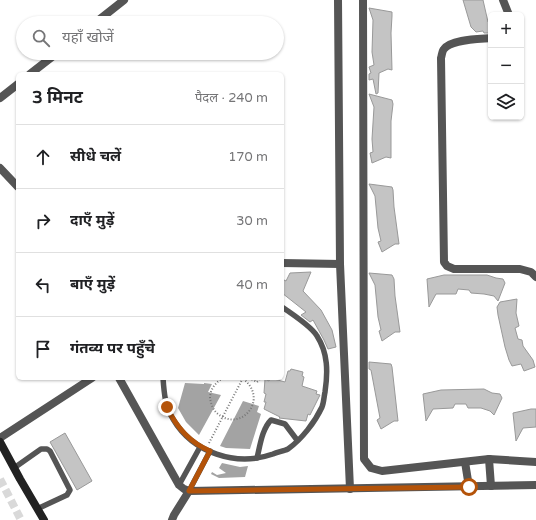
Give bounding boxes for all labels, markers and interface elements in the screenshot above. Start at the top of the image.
map controls [488,12,524,120]
button: + [488,12,524,48]
search box [16,16,284,60]
icon: search [30,27,52,49]
text: यहाँ खोजें [62,28,114,46]
button: − [488,48,524,84]
button: layers [488,84,524,120]
text: 3 मिनट [32,87,83,108]
text: पैदल · 240 m [195,90,268,106]
icon: ahead [32,146,54,168]
text: सीधे चलें [70,147,121,165]
text: 170 m [228,149,268,165]
icon: right [32,210,54,232]
text: दाएँ मुड़ें [70,211,114,229]
text: 30 m [236,213,268,229]
icon: left [32,274,54,296]
text: बाएँ मुड़ें [70,275,115,293]
text: 40 m [236,277,268,293]
icon: arrive [32,338,54,360]
text: गंतव्य पर पहुँचे [70,339,155,357]
route end [158,398,176,416]
route start [460,478,478,496]

